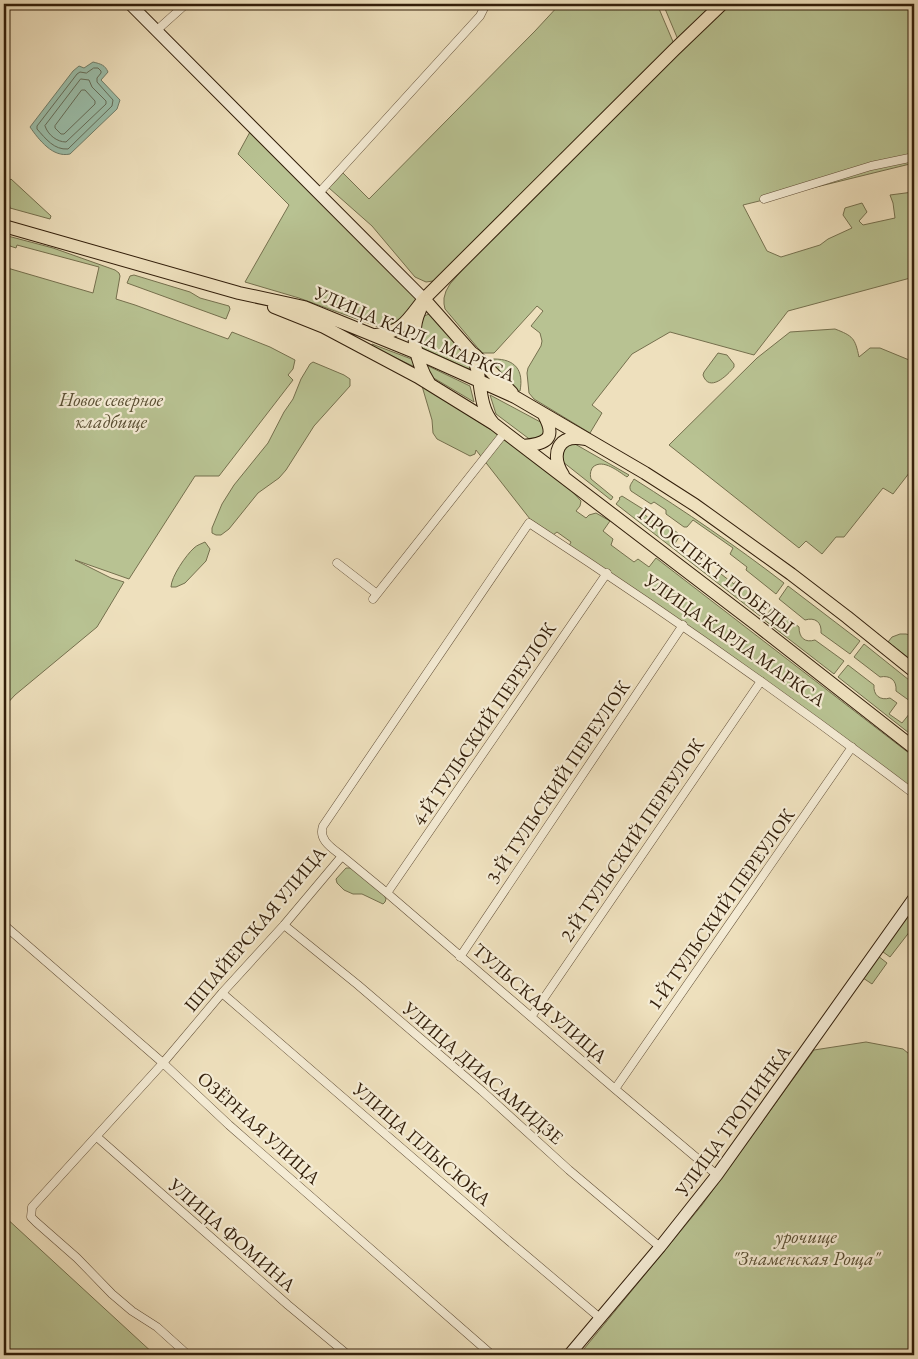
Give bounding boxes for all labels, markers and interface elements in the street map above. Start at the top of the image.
street label: УЛИЦА КАРЛА МАРКСА [310,280,520,388]
park label: Новое северное кладбище [58,387,163,434]
street label: ПРОСПЕКТ ПОБЕДЫ [633,501,800,639]
street label: УЛИЦА КАРЛА МАРКСА [639,567,831,713]
street label: 4-Й ТУЛЬСКИЙ ПЕРЕУЛОК [406,617,562,831]
street label: 3-Й ТУЛЬСКИЙ ПЕРЕУЛОК [480,675,636,889]
street label: 2-Й ТУЛЬСКИЙ ПЕРЕУЛОК [554,733,710,947]
street label: 1-Й ТУЛЬСКИЙ ПЕРЕУЛОК [642,803,800,1015]
street label: ШПАЙЕРСКАЯ УЛИЦА [179,841,332,1017]
street label: ТУЛЬСКАЯ УЛИЦА [467,937,613,1069]
street label: УЛИЦА ДИАСАМИДЗЕ [397,996,569,1150]
street label: УЛИЦА ТРОПИНКА [669,1040,797,1202]
street label: ОЗЁРНАЯ УЛИЦА [192,1066,327,1191]
street label: УЛИЦА ПЛЫСЮКА [347,1076,497,1212]
street label: УЛИЦА ФОМИНА [162,1172,302,1298]
park label: урочище "Знаменская Роща" [732,1224,882,1271]

